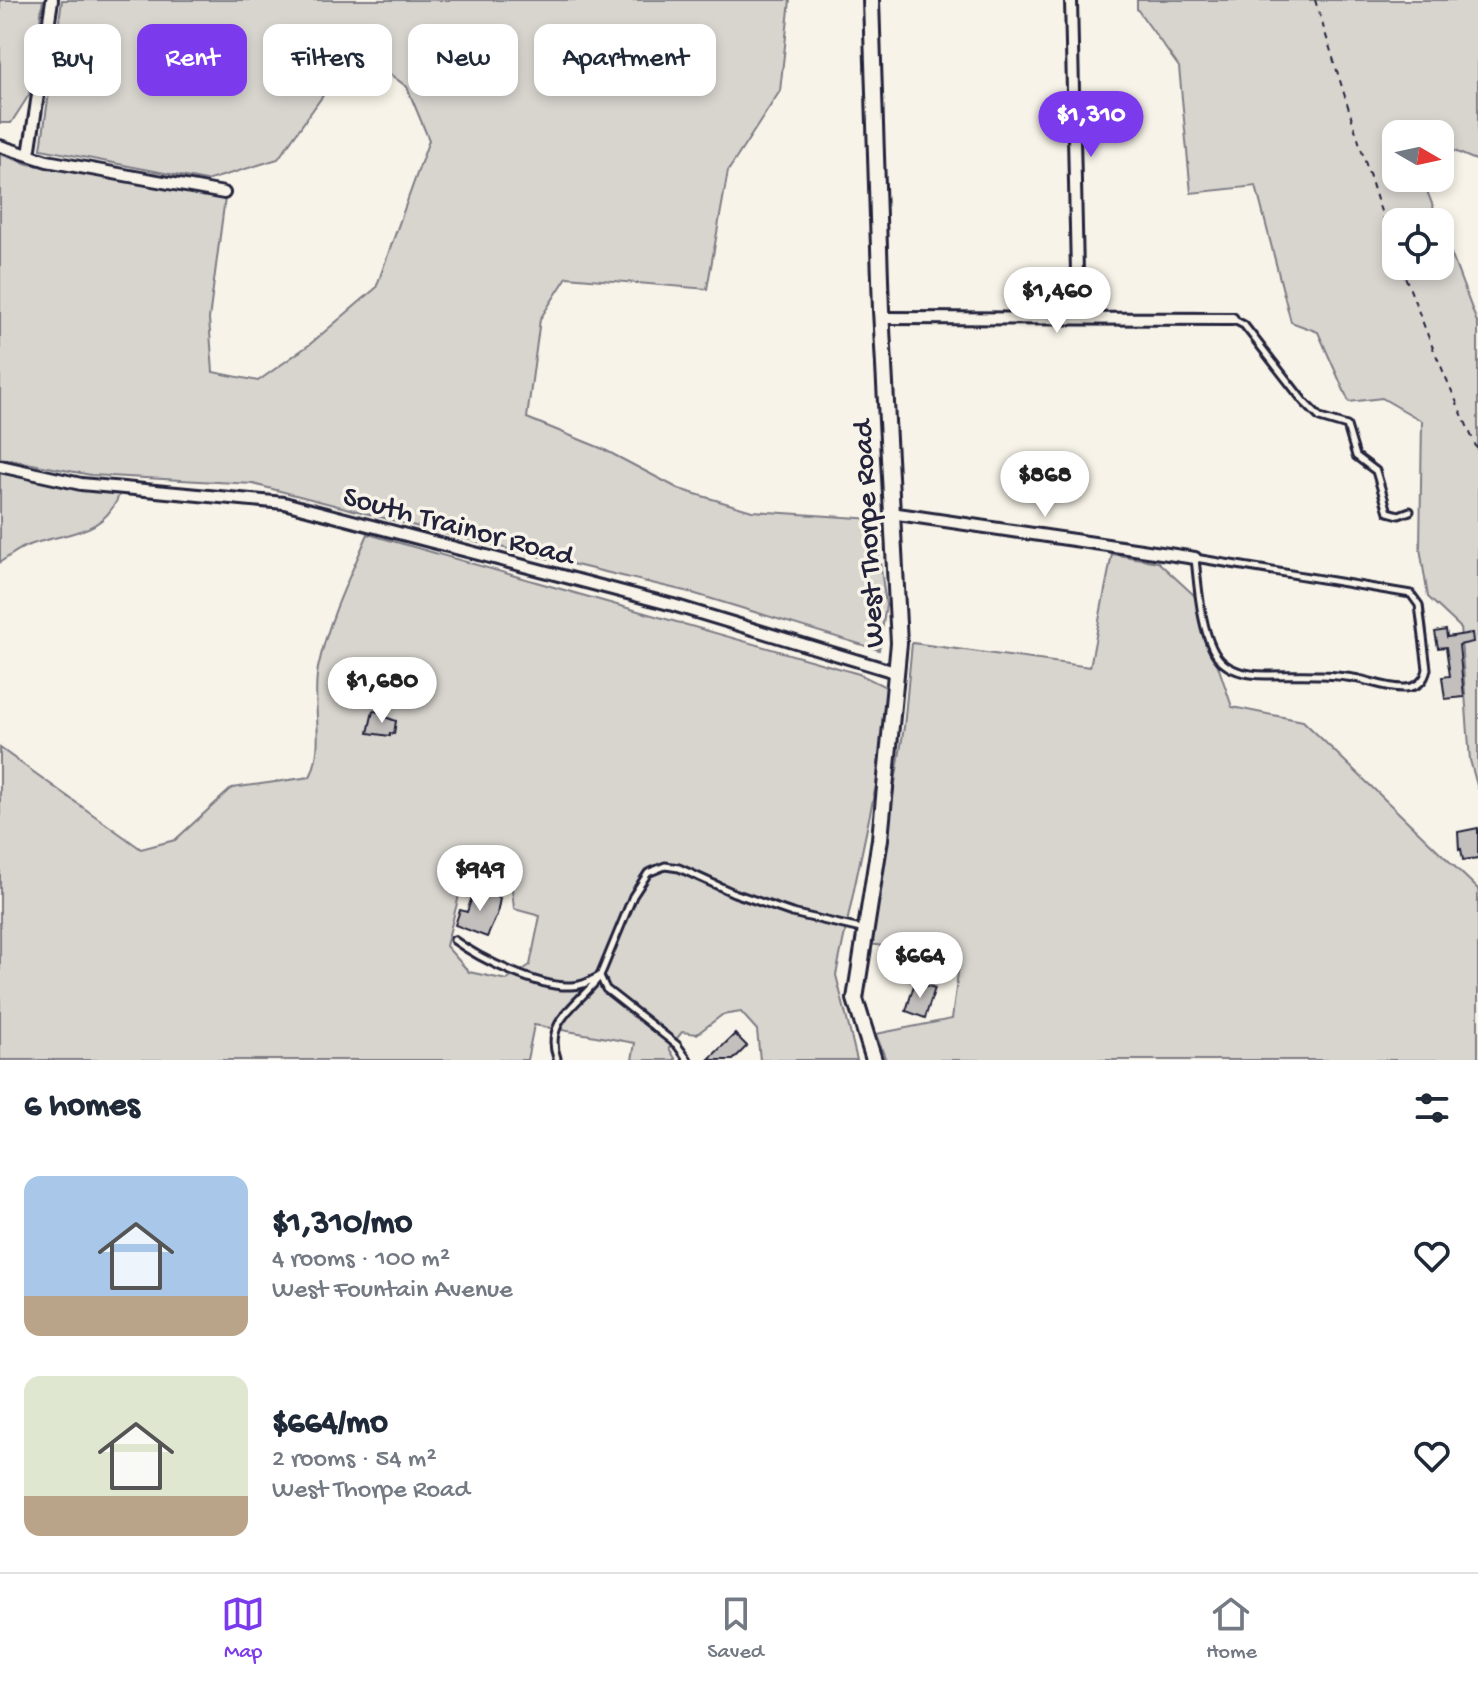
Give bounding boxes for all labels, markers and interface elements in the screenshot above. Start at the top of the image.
chip: Buy [24,24,121,96]
chip: Rent [137,24,247,96]
chip: Filters [263,24,392,96]
chip: New [408,24,518,96]
chip: Apartment [534,24,716,96]
pin: $1,310 [1026,91,1156,159]
text: $1,310 [1056,101,1126,132]
north arrow [1382,120,1454,192]
map controls [1382,120,1454,280]
button: locate [1382,208,1454,280]
pin: $1,460 [992,267,1122,335]
text: $1,460 [1022,277,1092,308]
street label: West Thorpe Road [847,417,894,649]
pin: $868 [998,451,1092,519]
text: $868 [1018,461,1072,492]
street label: South Trainor Road [339,481,579,577]
pin: $1,680 [317,657,447,725]
text: $1,680 [346,667,418,698]
pin: $949 [433,845,527,913]
text: $949 [455,855,505,886]
pin: $664 [873,932,967,1000]
text: $664 [895,942,945,973]
icon: filters [1410,1086,1454,1130]
text: 6 homes [24,1088,139,1128]
text: $1,310/mo [272,1205,412,1245]
icon: home [88,1208,184,1304]
icon: heart [1410,1234,1454,1278]
text: 4 rooms · 100 m² [272,1245,450,1276]
text: West Fountain Avenue [272,1276,513,1307]
text: $664/mo [272,1405,388,1445]
icon: home [88,1408,184,1504]
icon: heart [1410,1434,1454,1478]
text: 2 rooms · 54 m² [272,1445,437,1476]
text: West Thorpe Road [272,1476,470,1507]
tab: Map [221,1592,265,1666]
tab: Saved [707,1592,764,1666]
tab: Home [1206,1592,1257,1666]

